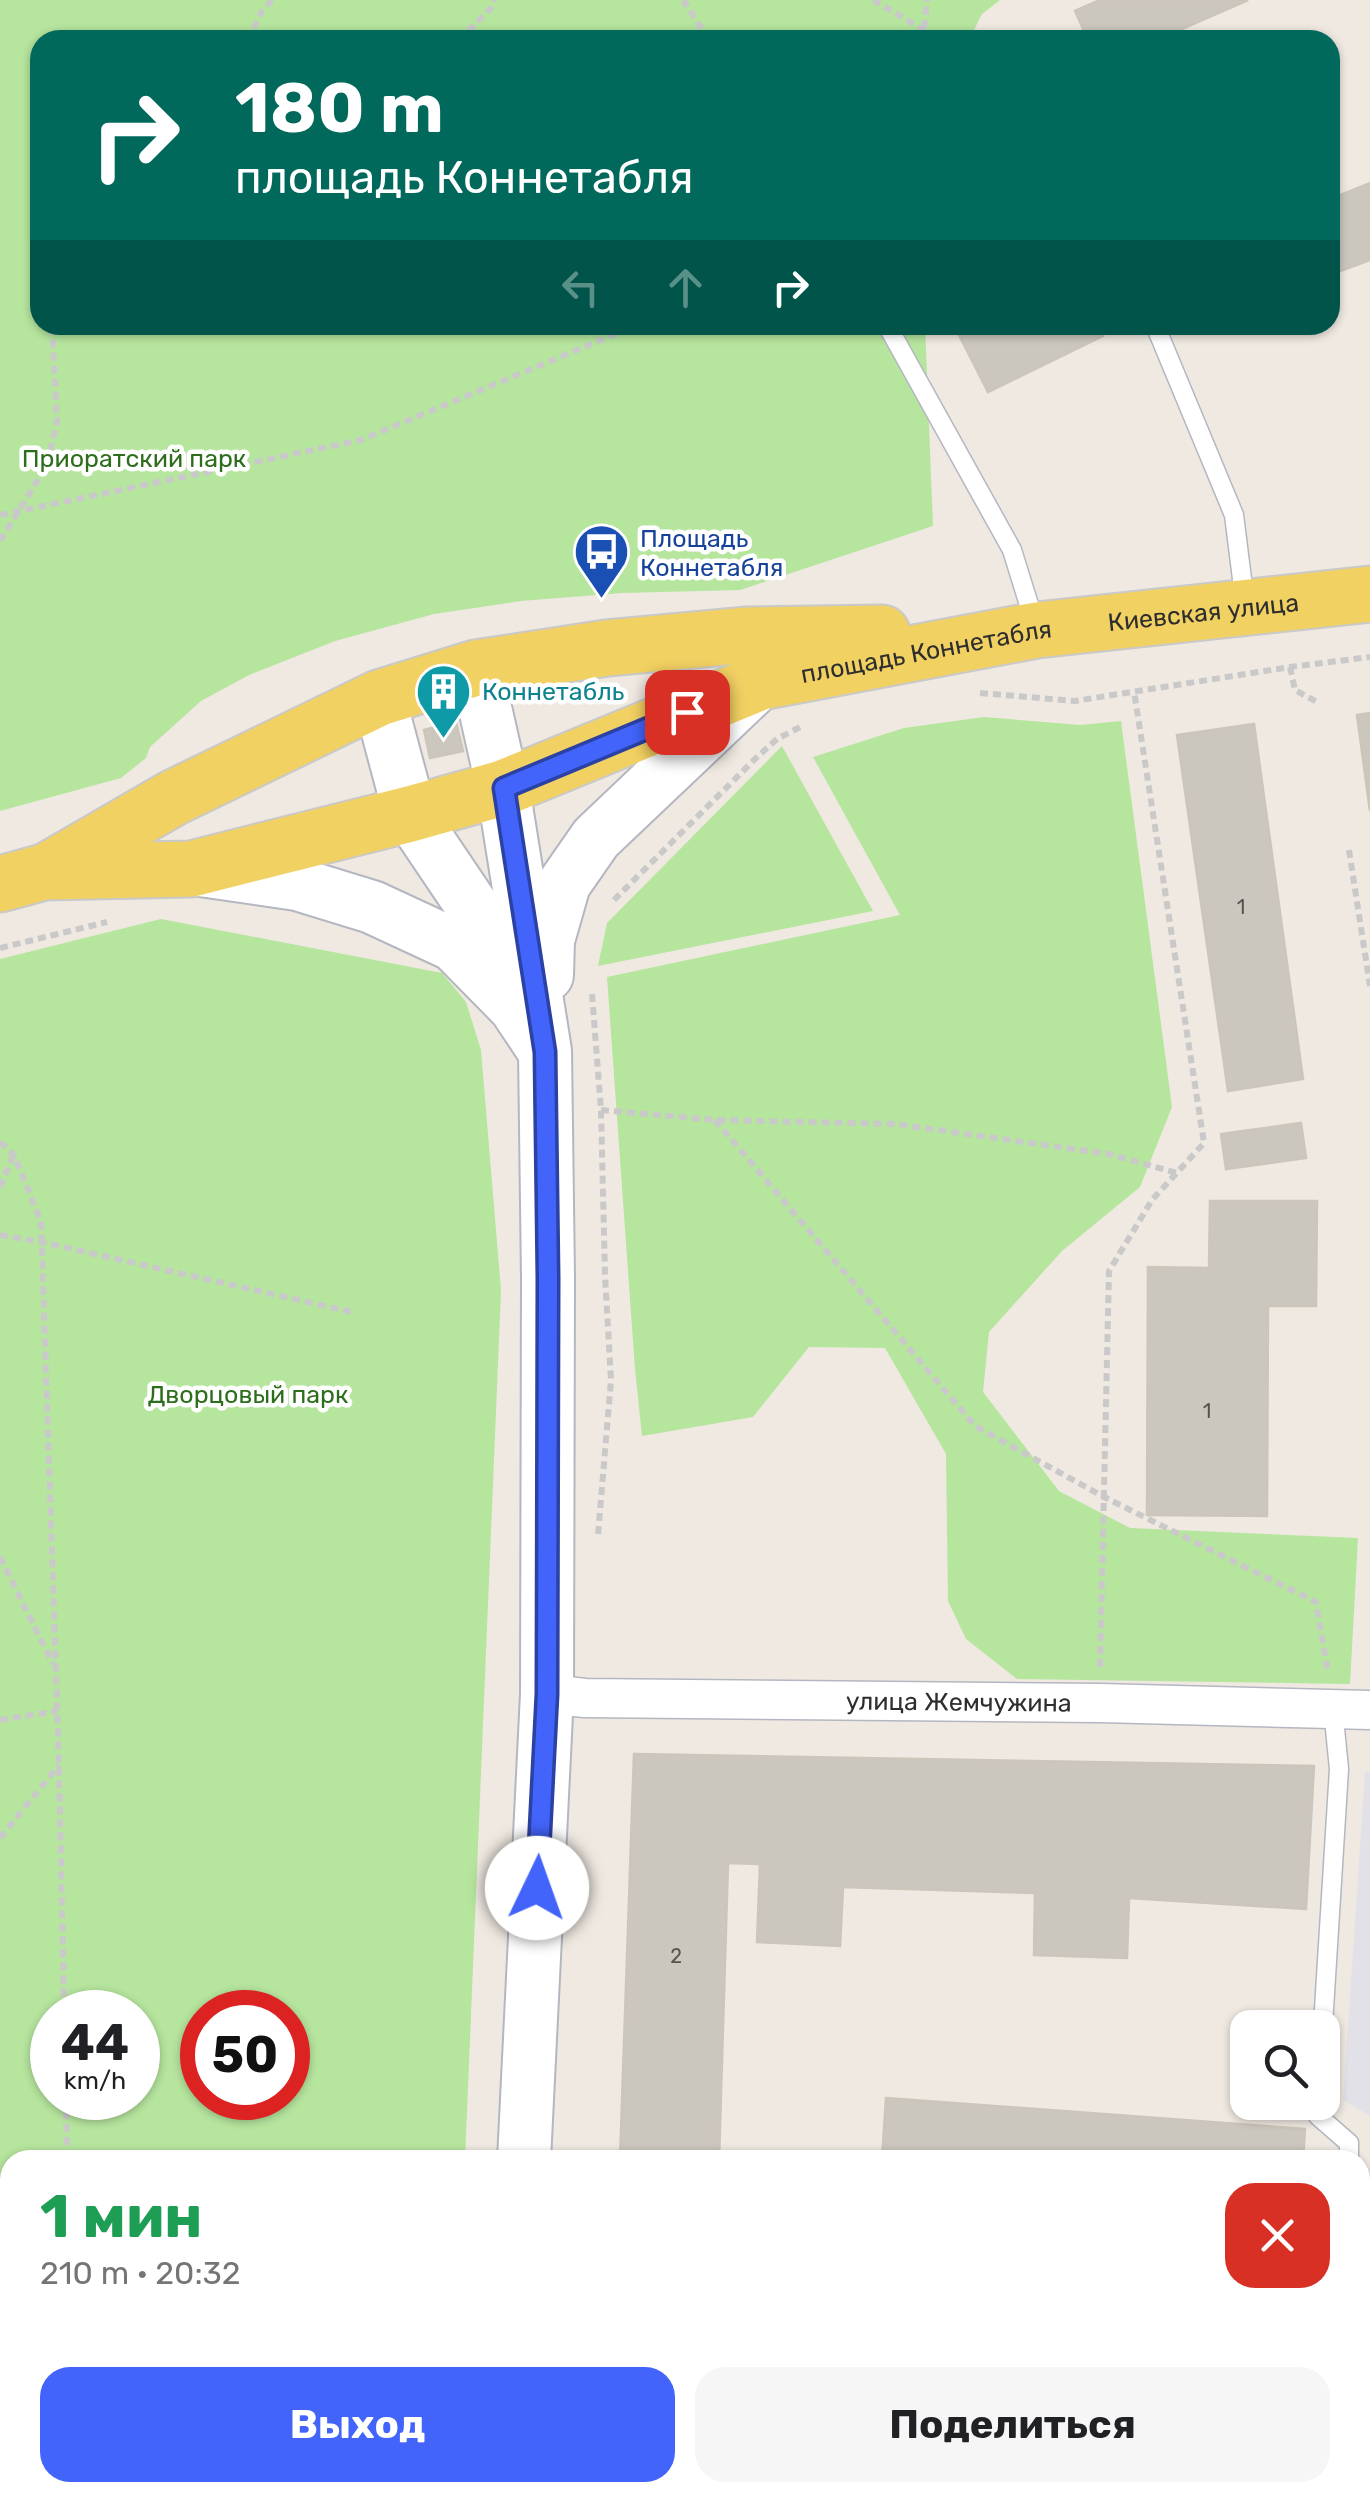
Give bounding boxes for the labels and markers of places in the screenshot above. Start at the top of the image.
bus stop icon: Площадь Коннетабля [571,522,631,601]
place label: Площадь Коннетабля [640,524,783,582]
building icon: Коннетабль [413,661,473,740]
pin [645,670,730,755]
place label: Коннетабль [482,677,624,706]

